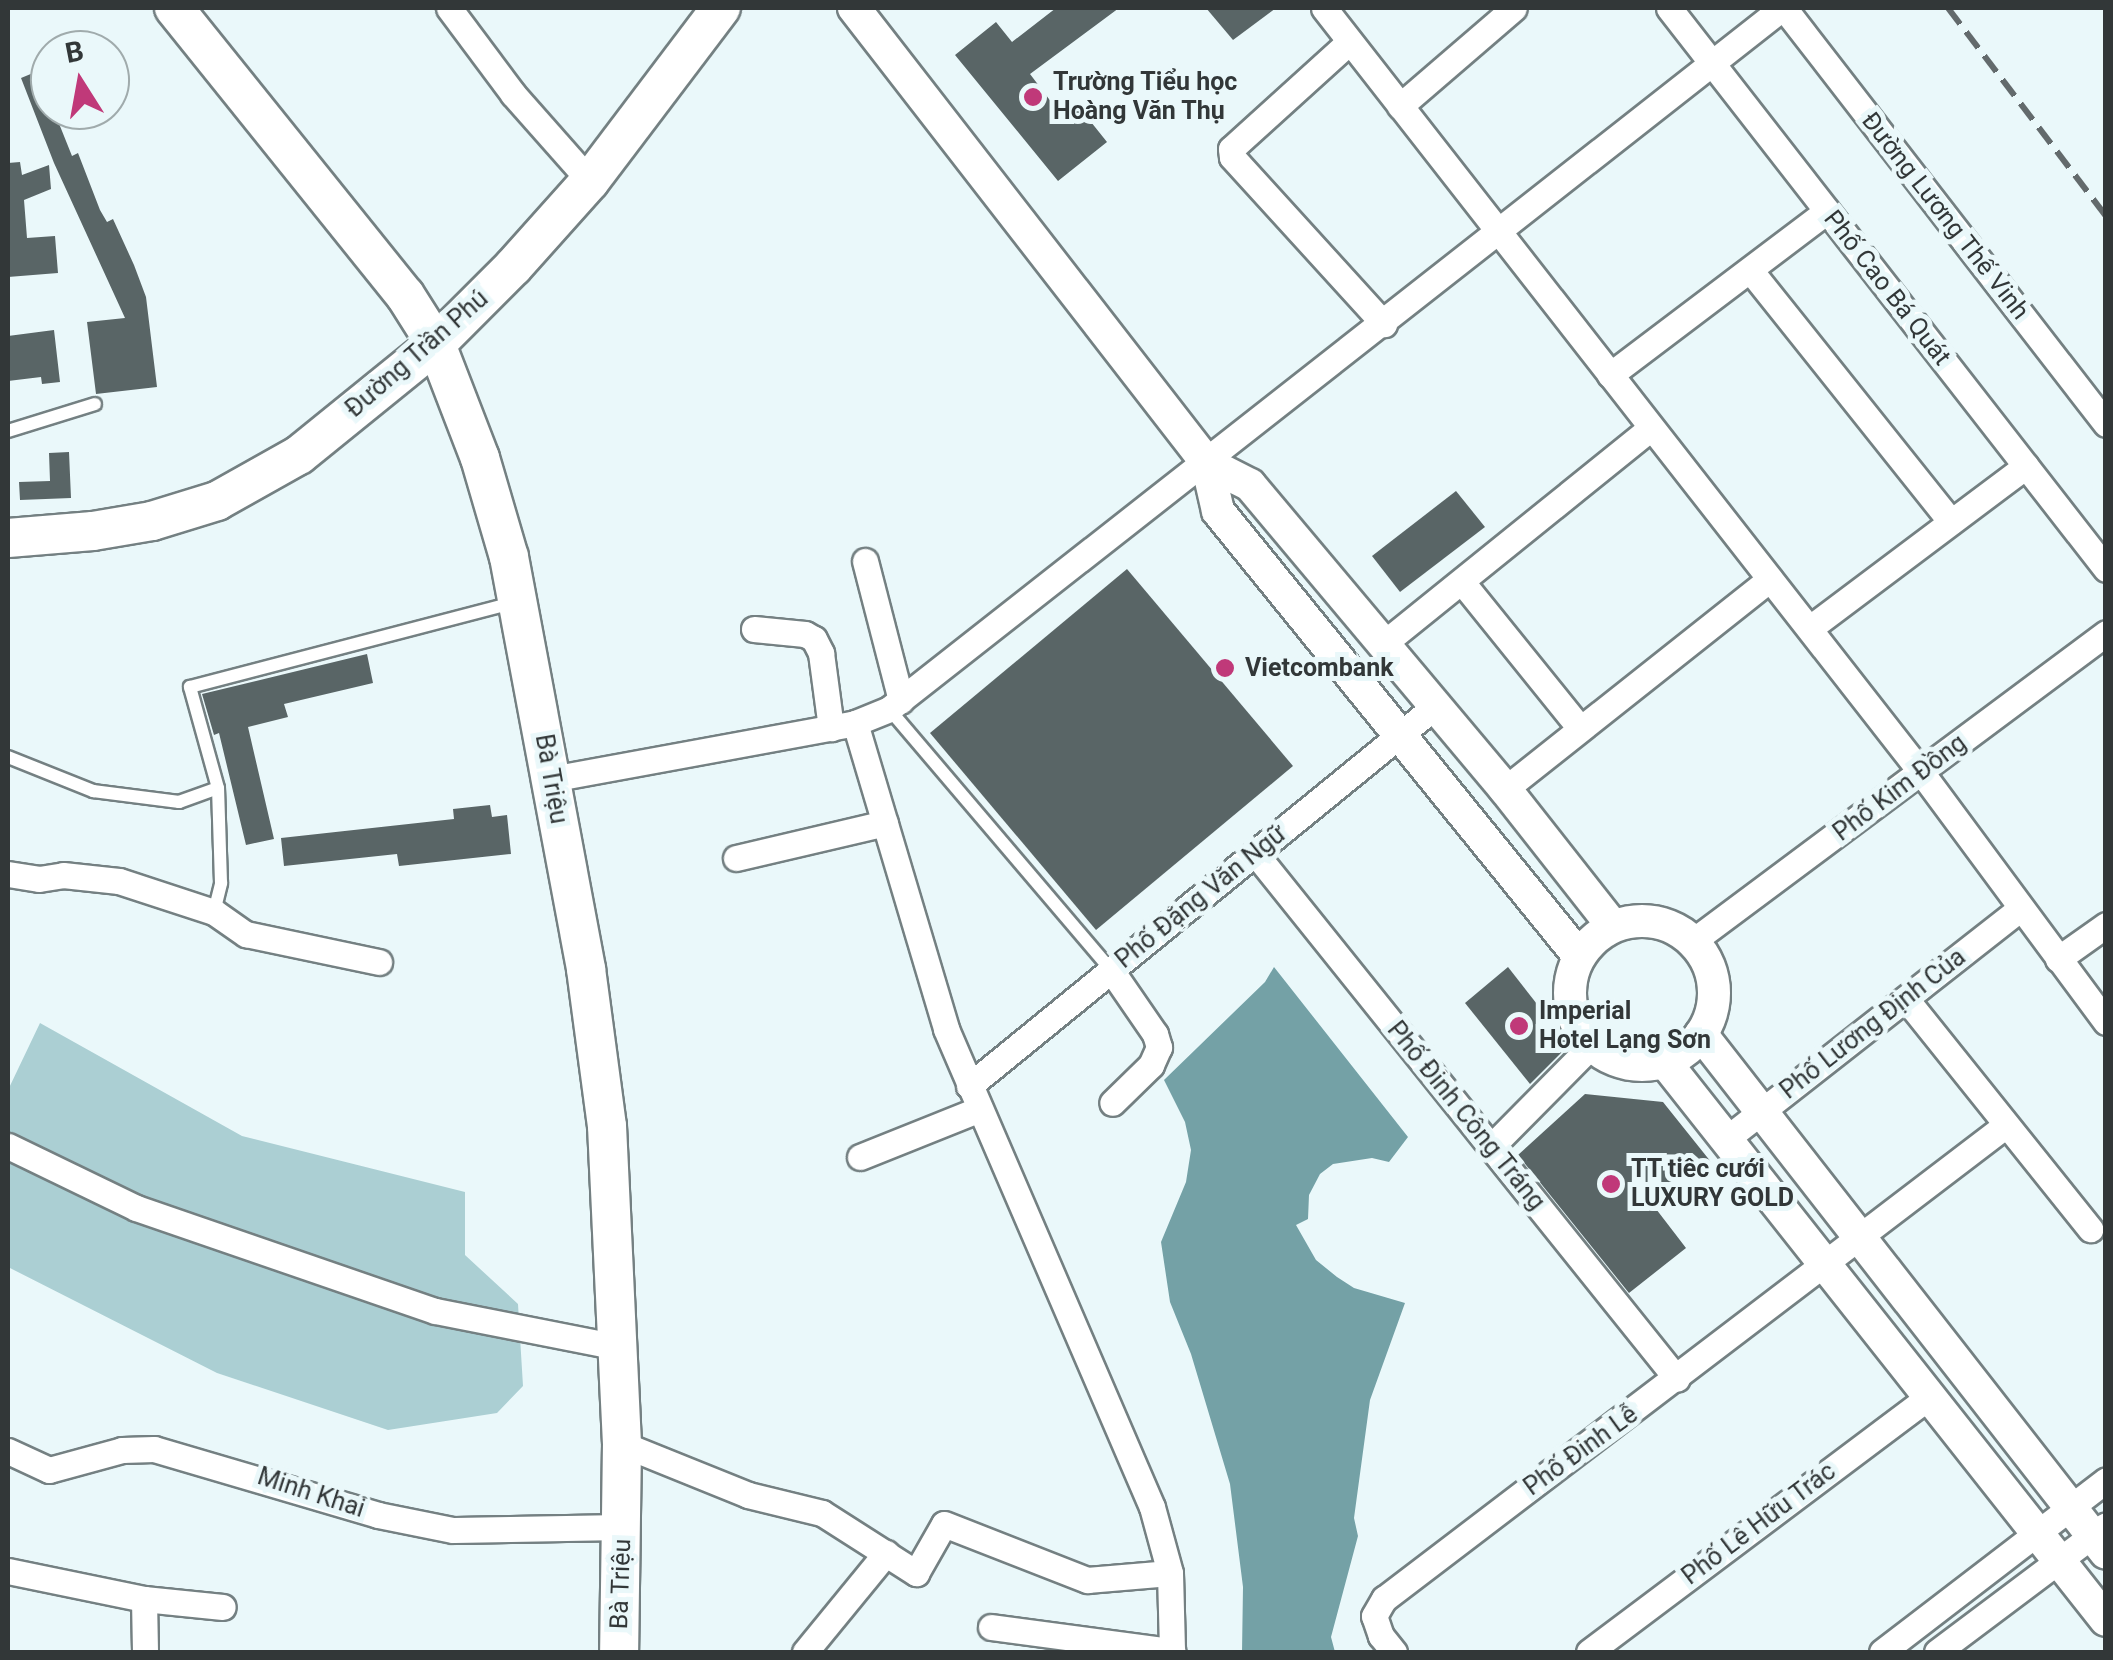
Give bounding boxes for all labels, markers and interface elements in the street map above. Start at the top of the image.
north arrow [30,30,130,130]
text: B [63,34,86,70]
place label: Trường Tiểu học Hoàng Văn Thụ [1053,68,1238,127]
marker: Trường Tiểu học Hoàng Văn Thụ [1022,86,1044,108]
street label: Đường Lương Thế Vinh [1855,106,2035,326]
street label: Phố Cao Bá Quát [1817,205,1957,371]
street label: Đường Trần Phú [339,284,495,424]
place label: Vietcombank [1245,653,1394,683]
marker: Vietcombank [1214,657,1236,679]
street label: Phố Kim Đồng [1828,728,1972,848]
street label: Bà Triệu [528,732,574,826]
street label: Phố Đặng Văn Ngữ [1110,819,1292,975]
street label: Phố Lương Định Của [1774,942,1972,1106]
place label: Imperial Hotel Lạng Sơn [1539,997,1711,1056]
street label: Phố Đinh Công Tráng [1381,1015,1551,1217]
marker: Imperial Hotel Lạng Sơn [1508,1015,1530,1037]
place label: TT tiêc cưới LUXURY GOLD [1631,1155,1794,1214]
marker: TT tiêc cưới LUXURY GOLD [1600,1173,1622,1195]
street label: Phố Đinh Lễ [1518,1400,1644,1502]
street label: Phố Lê Hữu Trác [1676,1456,1842,1592]
street label: Minh Khai [254,1462,368,1524]
street label: Bà Triệu [604,1538,638,1630]

